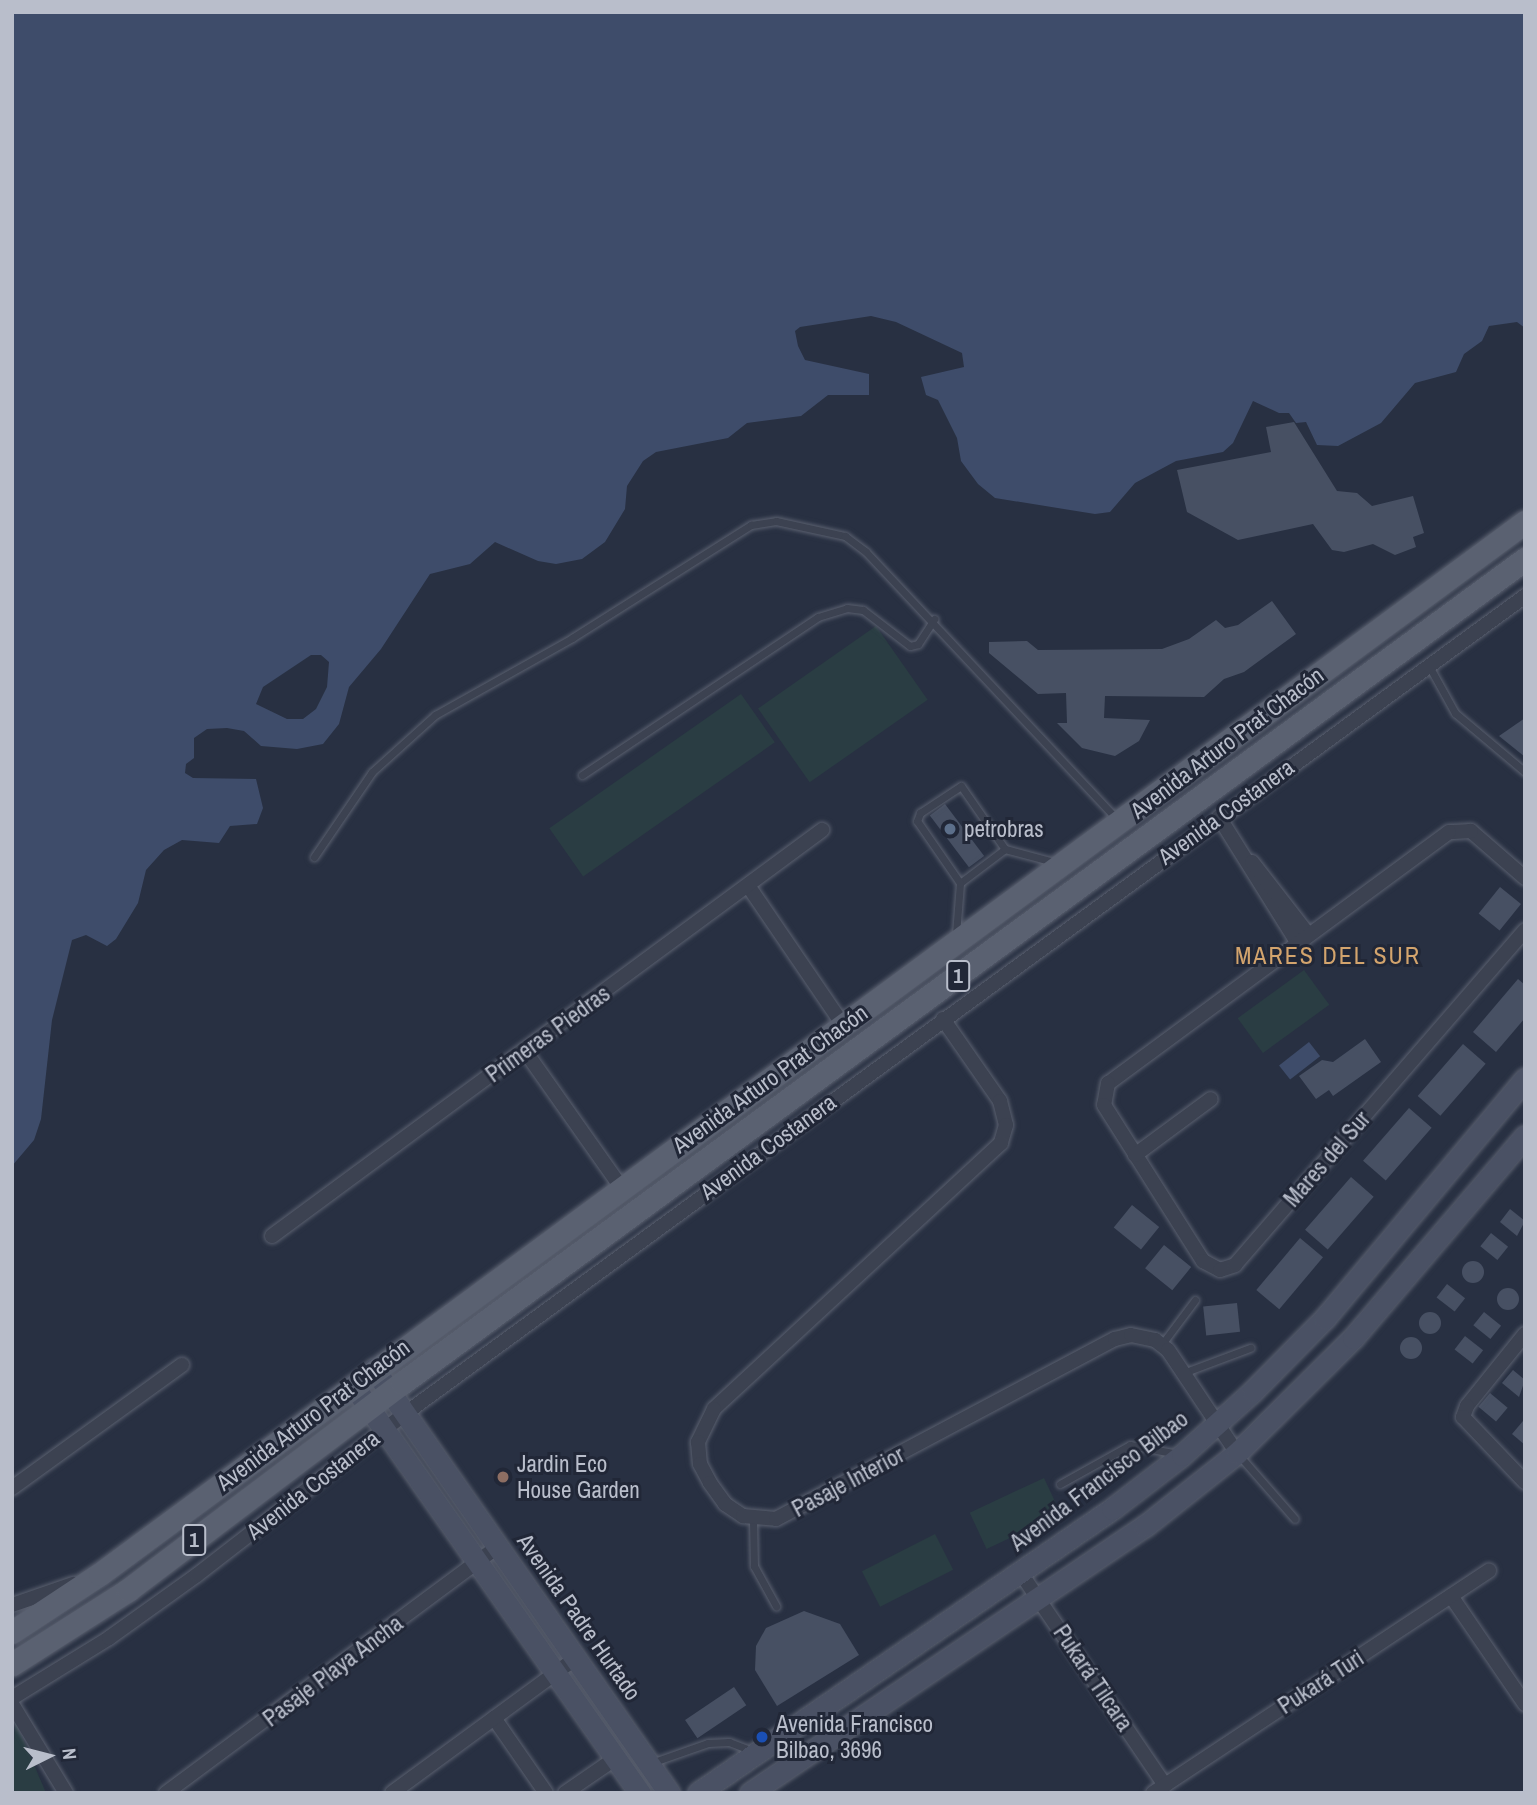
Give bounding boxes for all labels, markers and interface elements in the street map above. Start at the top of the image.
street label: Avenida Arturo Prat Chacón [1125,661,1329,825]
street label: Avenida Costanera [1153,753,1299,871]
place label: petrobras [964,815,1044,843]
marker: petrobras [942,821,958,837]
district label: MARES DEL SUR [1236,942,1420,970]
road number: 1 [946,958,970,993]
street label: Primeras Piedras [481,980,615,1088]
street label: Avenida Arturo Prat Chacón [667,999,873,1159]
street label: Avenida Costanera [695,1088,841,1206]
street label: Mares del Sur [1278,1106,1376,1212]
street label: Avenida Arturo Prat Chacón [211,1333,415,1497]
street label: Avenida Francisco Bilbao [1005,1405,1193,1557]
street label: Avenida Costanera [241,1425,385,1545]
street label: Pasaje Interior [787,1441,909,1523]
place label: Jardin Eco House Garden [517,1450,640,1504]
marker: Jardin Eco House Garden [495,1469,511,1485]
road number: 1 [182,1522,206,1558]
street label: Avenida Padre Hurtado [511,1528,647,1706]
street label: Pasaje Playa Ancha [257,1609,409,1733]
street label: Pukará Tilcara [1047,1620,1139,1736]
street label: Pukará Turi [1273,1644,1369,1720]
place label: Avenida Francisco Bilbao, 3696 [776,1710,933,1764]
north arrow [14,1721,84,1791]
marker: Avenida Francisco Bilbao, 3696 [754,1729,770,1745]
text: N [56,1747,83,1761]

